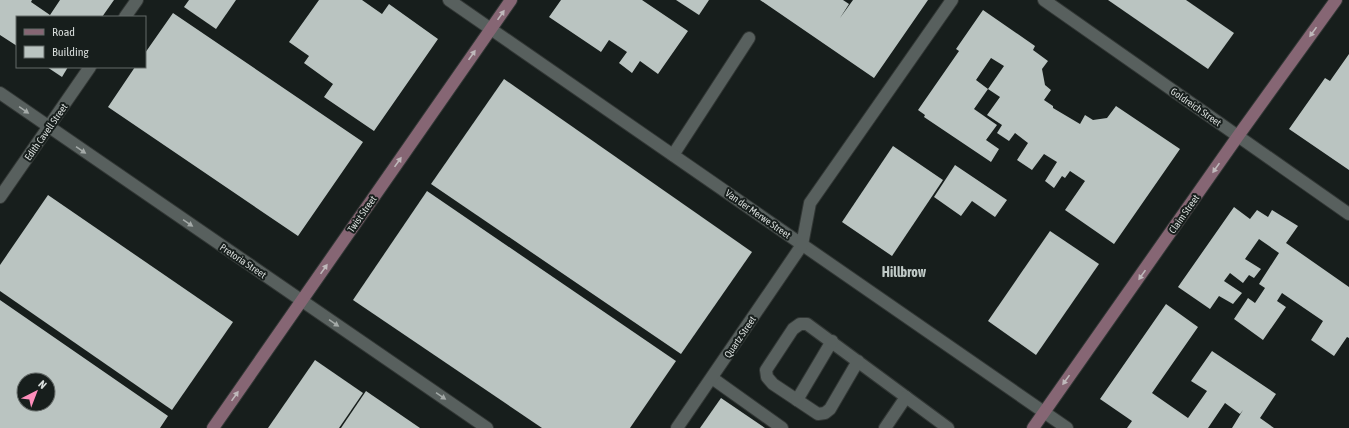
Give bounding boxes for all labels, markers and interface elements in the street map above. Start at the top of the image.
one-way arrow [497,9,505,20]
legend [16,16,146,68]
text: Road [52,25,75,39]
one-way arrow [1309,26,1317,37]
text: Building [52,45,90,59]
one-way arrow [468,50,476,61]
street label: Goldreich Street [1169,86,1223,128]
street label: Edith Cavell Street [22,101,70,162]
one-way arrow [19,106,30,114]
one-way arrow [76,146,86,154]
one-way arrow [394,157,402,167]
one-way arrow [1212,162,1220,173]
street label: Van der Merwe Street [723,187,793,241]
street label: Claim Street [1167,192,1201,235]
street label: Twist Street [345,194,379,234]
one-way arrow [183,219,194,227]
street label: Pretoria Street [218,242,268,280]
one-way arrow [320,264,328,274]
district label: Hillbrow [882,264,927,280]
one-way arrow [1138,269,1146,280]
street label: Quartz Street [722,314,758,360]
one-way arrow [329,319,339,327]
north arrow [16,372,56,412]
one-way arrow [1062,375,1070,386]
text: N [36,378,49,391]
one-way arrow [231,391,239,401]
one-way arrow [436,392,446,400]

